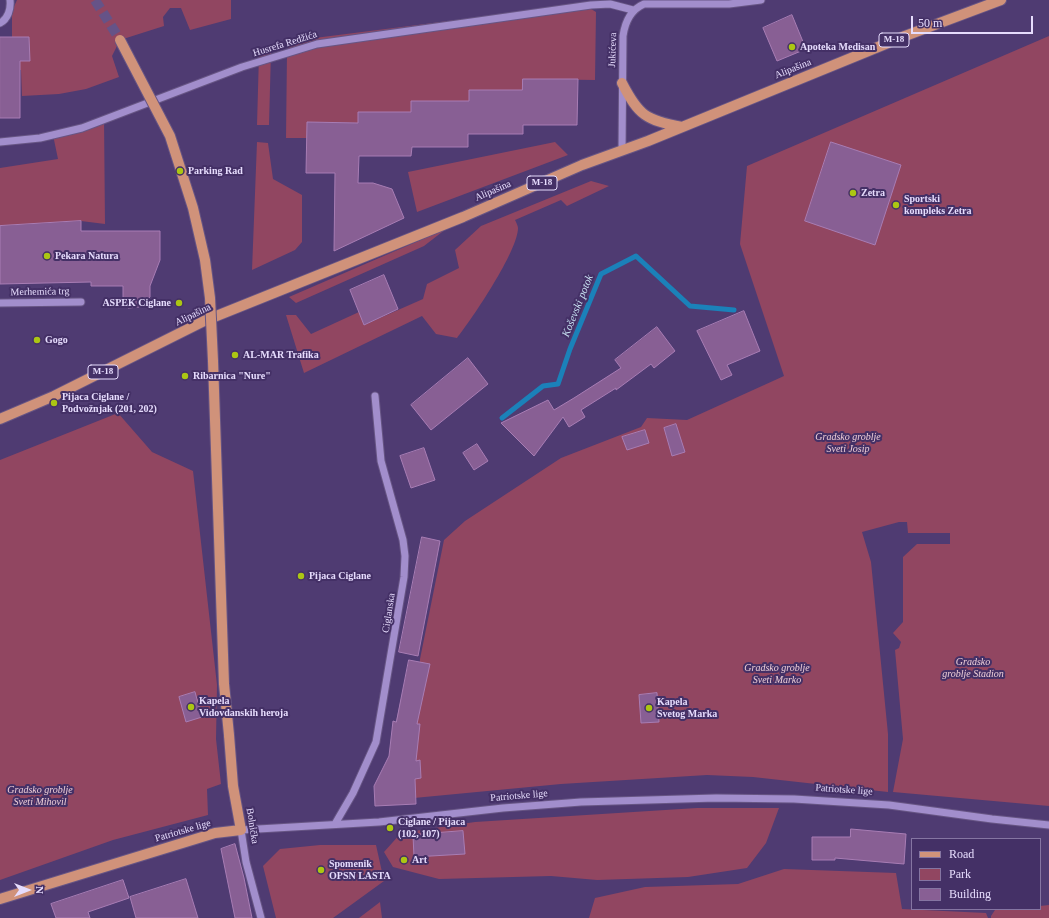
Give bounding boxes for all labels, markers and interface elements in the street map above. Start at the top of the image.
scale bar [913,8,1035,34]
text: 50 m [918,16,942,30]
street label: Husrefa Redžića [252,29,318,59]
street label: Jukićeva [606,32,620,68]
road number: M-18 [879,33,909,47]
place label: Apoteka Medisan [800,41,875,53]
marker: Apoteka Medisan [787,42,797,52]
street label: Alipašina [773,56,813,82]
place label: Parking Rad [188,165,243,177]
marker: Parking Rad [175,166,185,176]
road number: M-18 [527,176,557,190]
street label: Alipašina [473,178,513,204]
place label: Zetra [861,187,885,199]
marker: Zetra [848,188,858,198]
place label: Sportski kompleks Zetra [904,193,972,216]
marker: Sportski kompleks Zetra [891,200,901,210]
place label: Pekara Natura [55,250,119,262]
marker: Pekara Natura [42,251,52,261]
water label: Koševski potok [559,273,597,339]
street label: Merhemića trg [10,285,70,299]
place label: ASPEK Ciglane [102,297,171,309]
marker: ASPEK Ciglane [174,298,184,308]
street label: Alipašina [173,301,213,329]
place label: Gogo [45,334,68,346]
marker: Gogo [32,335,42,345]
place label: AL-MAR Trafika [243,349,319,361]
marker: AL-MAR Trafika [230,350,240,360]
road number: M-18 [88,365,118,379]
place label: Ribarnica "Nure" [193,370,271,382]
marker: Ribarnica "Nure" [180,371,190,381]
place label: Pijaca Ciglane / Podvožnjak (201, 202) [62,391,157,414]
marker: Pijaca Ciglane / Podvožnjak (201, 202) [49,398,59,408]
park label: Gradsko groblje Sveti Josip [815,431,881,454]
place label: Pijaca Ciglane [309,570,371,582]
marker: Pijaca Ciglane [296,571,306,581]
street label: Ciglanska [380,592,398,634]
park label: Gradsko groblje Stadion [942,656,1004,680]
park label: Gradsko groblje Sveti Marko [744,662,810,686]
place label: Kapela Vidovdanskih heroja [199,695,288,718]
place label: Kapela Svetog Marka [657,696,717,720]
marker: Kapela Vidovdanskih heroja [186,702,196,712]
marker: Kapela Svetog Marka [644,703,654,713]
street label: Patriotske lige [815,782,873,798]
park label: Gradsko groblje Sveti Mihovil [7,784,73,808]
street label: Patriotske lige [490,788,548,804]
street label: Bolnička [243,807,261,845]
place label: Ciglane / Pijaca (102, 107) [398,816,465,840]
street label: Patriotske lige [154,817,212,845]
marker: Ciglane / Pijaca (102, 107) [385,823,395,833]
legend [911,838,1041,910]
text: Road [949,847,974,861]
place label: Art [412,854,427,866]
marker: Art [399,855,409,865]
place label: Spomenik OPSN LASTA [329,858,391,882]
marker: Spomenik OPSN LASTA [316,865,326,875]
text: Park [949,867,971,881]
north arrow [8,870,48,910]
text: N [34,886,46,894]
text: Building [949,887,991,901]

